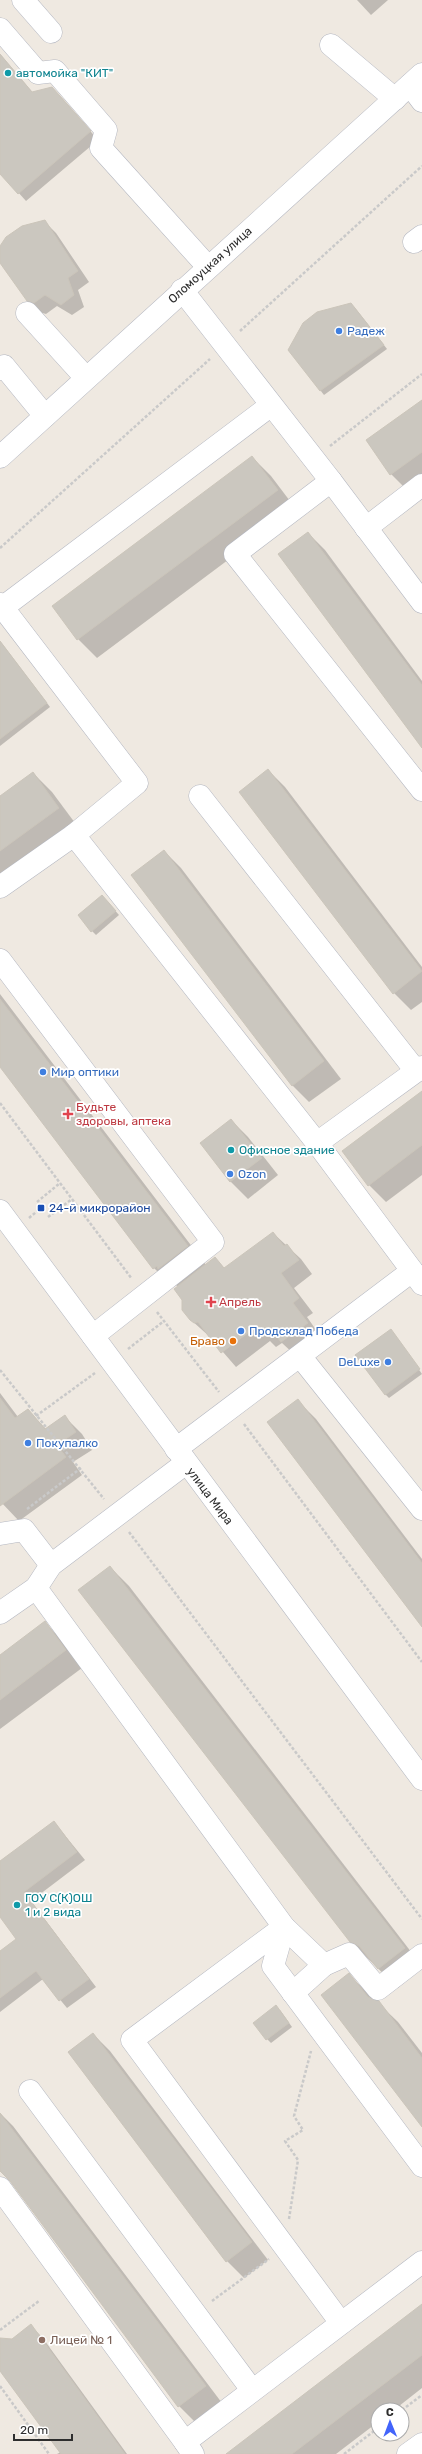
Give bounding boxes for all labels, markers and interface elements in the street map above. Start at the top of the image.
place label: автомойка "КИТ" [16,66,113,80]
marker: автомойка "КИТ" [3,68,13,78]
street label: Оломоуцкая улица [165,224,255,306]
place label: Радеж [347,324,385,338]
marker: Радеж [334,326,344,336]
place label: Мир оптики [51,1065,119,1079]
marker: Мир оптики [38,1067,48,1077]
place label: Будьте здоровы, аптека [76,1100,171,1128]
marker: Будьте здоровы, аптека [63,1109,73,1119]
place label: Офисное здание [239,1143,335,1157]
marker: Офисное здание [226,1145,236,1155]
place label: Ozon [238,1167,266,1181]
marker: Ozon [225,1169,235,1179]
place label: 24-й микрорайон [49,1201,151,1215]
marker: 24-й микрорайон [36,1203,46,1213]
place label: Апрель [219,1295,261,1309]
marker: Апрель [206,1297,216,1307]
place label: Продсклад Победа [249,1324,359,1338]
marker: Продсклад Победа [236,1326,246,1336]
place label: Браво [190,1334,225,1348]
marker: Браво [228,1336,238,1346]
place label: DeLuxe [338,1355,380,1369]
marker: DeLuxe [383,1357,393,1367]
place label: Покупалко [36,1436,98,1450]
marker: Покупалко [23,1438,33,1448]
street label: улица Мира [184,1465,236,1527]
place label: ГОУ С(К)ОШ 1 и 2 вида [25,1891,92,1919]
marker: ГОУ С(К)ОШ 1 и 2 вида [12,1900,22,1910]
place label: Лицей № 1 [50,2333,112,2347]
marker: Лицей № 1 [37,2335,47,2345]
north arrow [370,2402,410,2442]
text: С [386,2406,394,2419]
scale bar [14,2416,72,2442]
text: 20 m [20,2423,48,2437]

